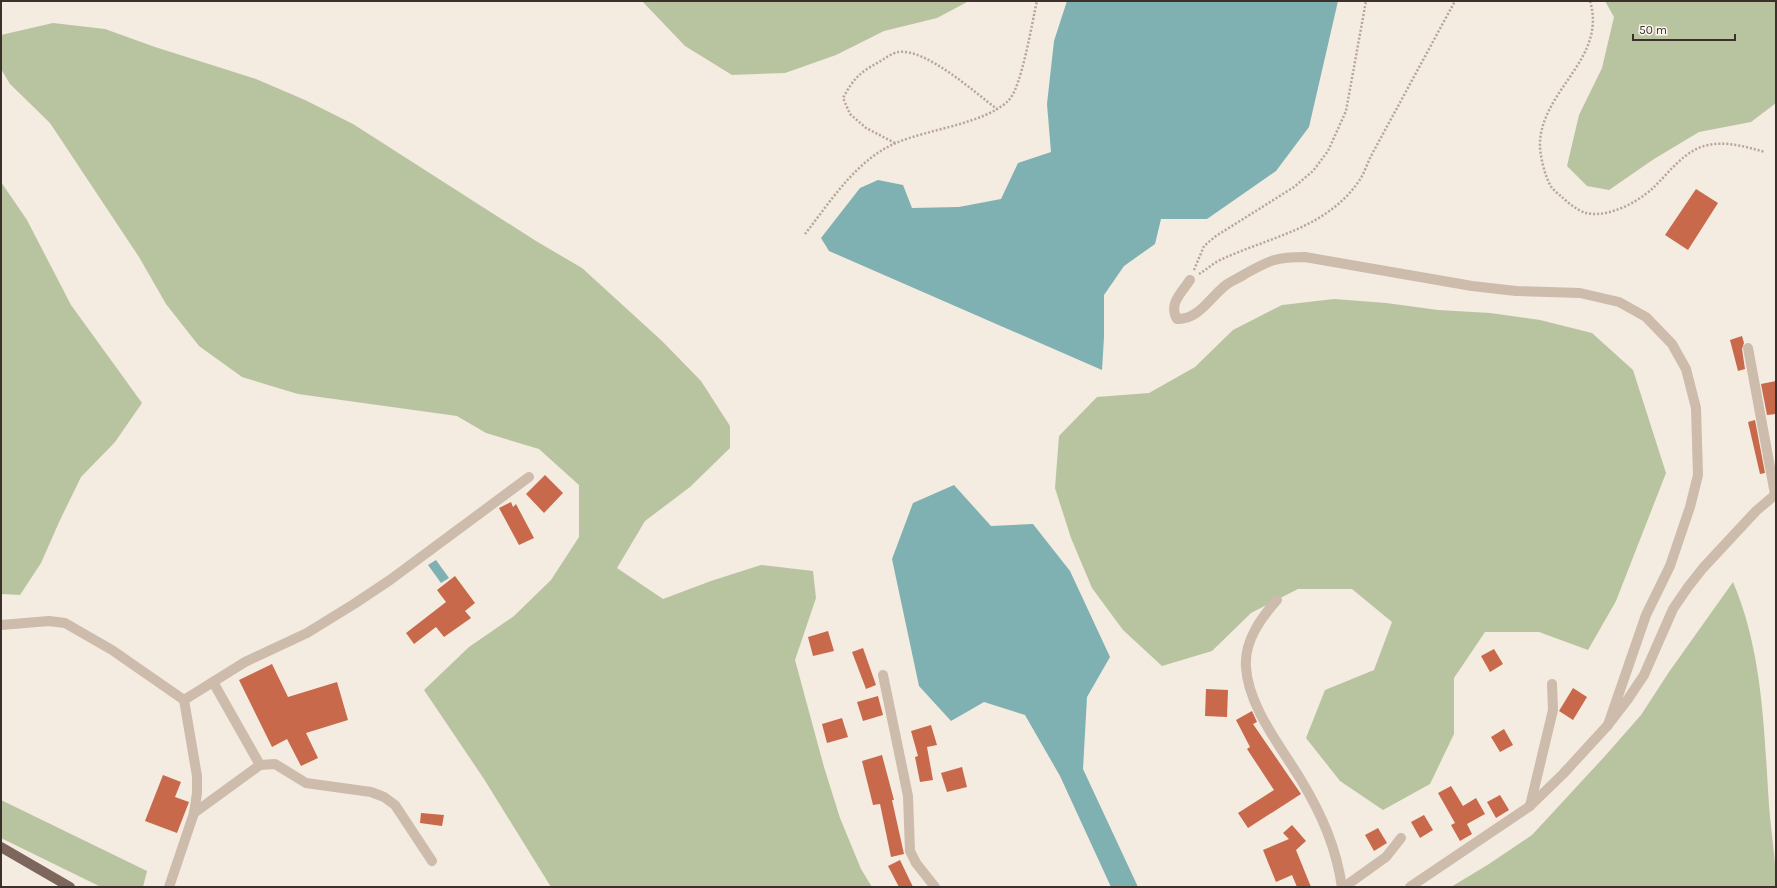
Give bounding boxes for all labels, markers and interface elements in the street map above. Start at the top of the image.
scale bar [1633,16,1735,42]
text: 50 m [1639,23,1667,37]

